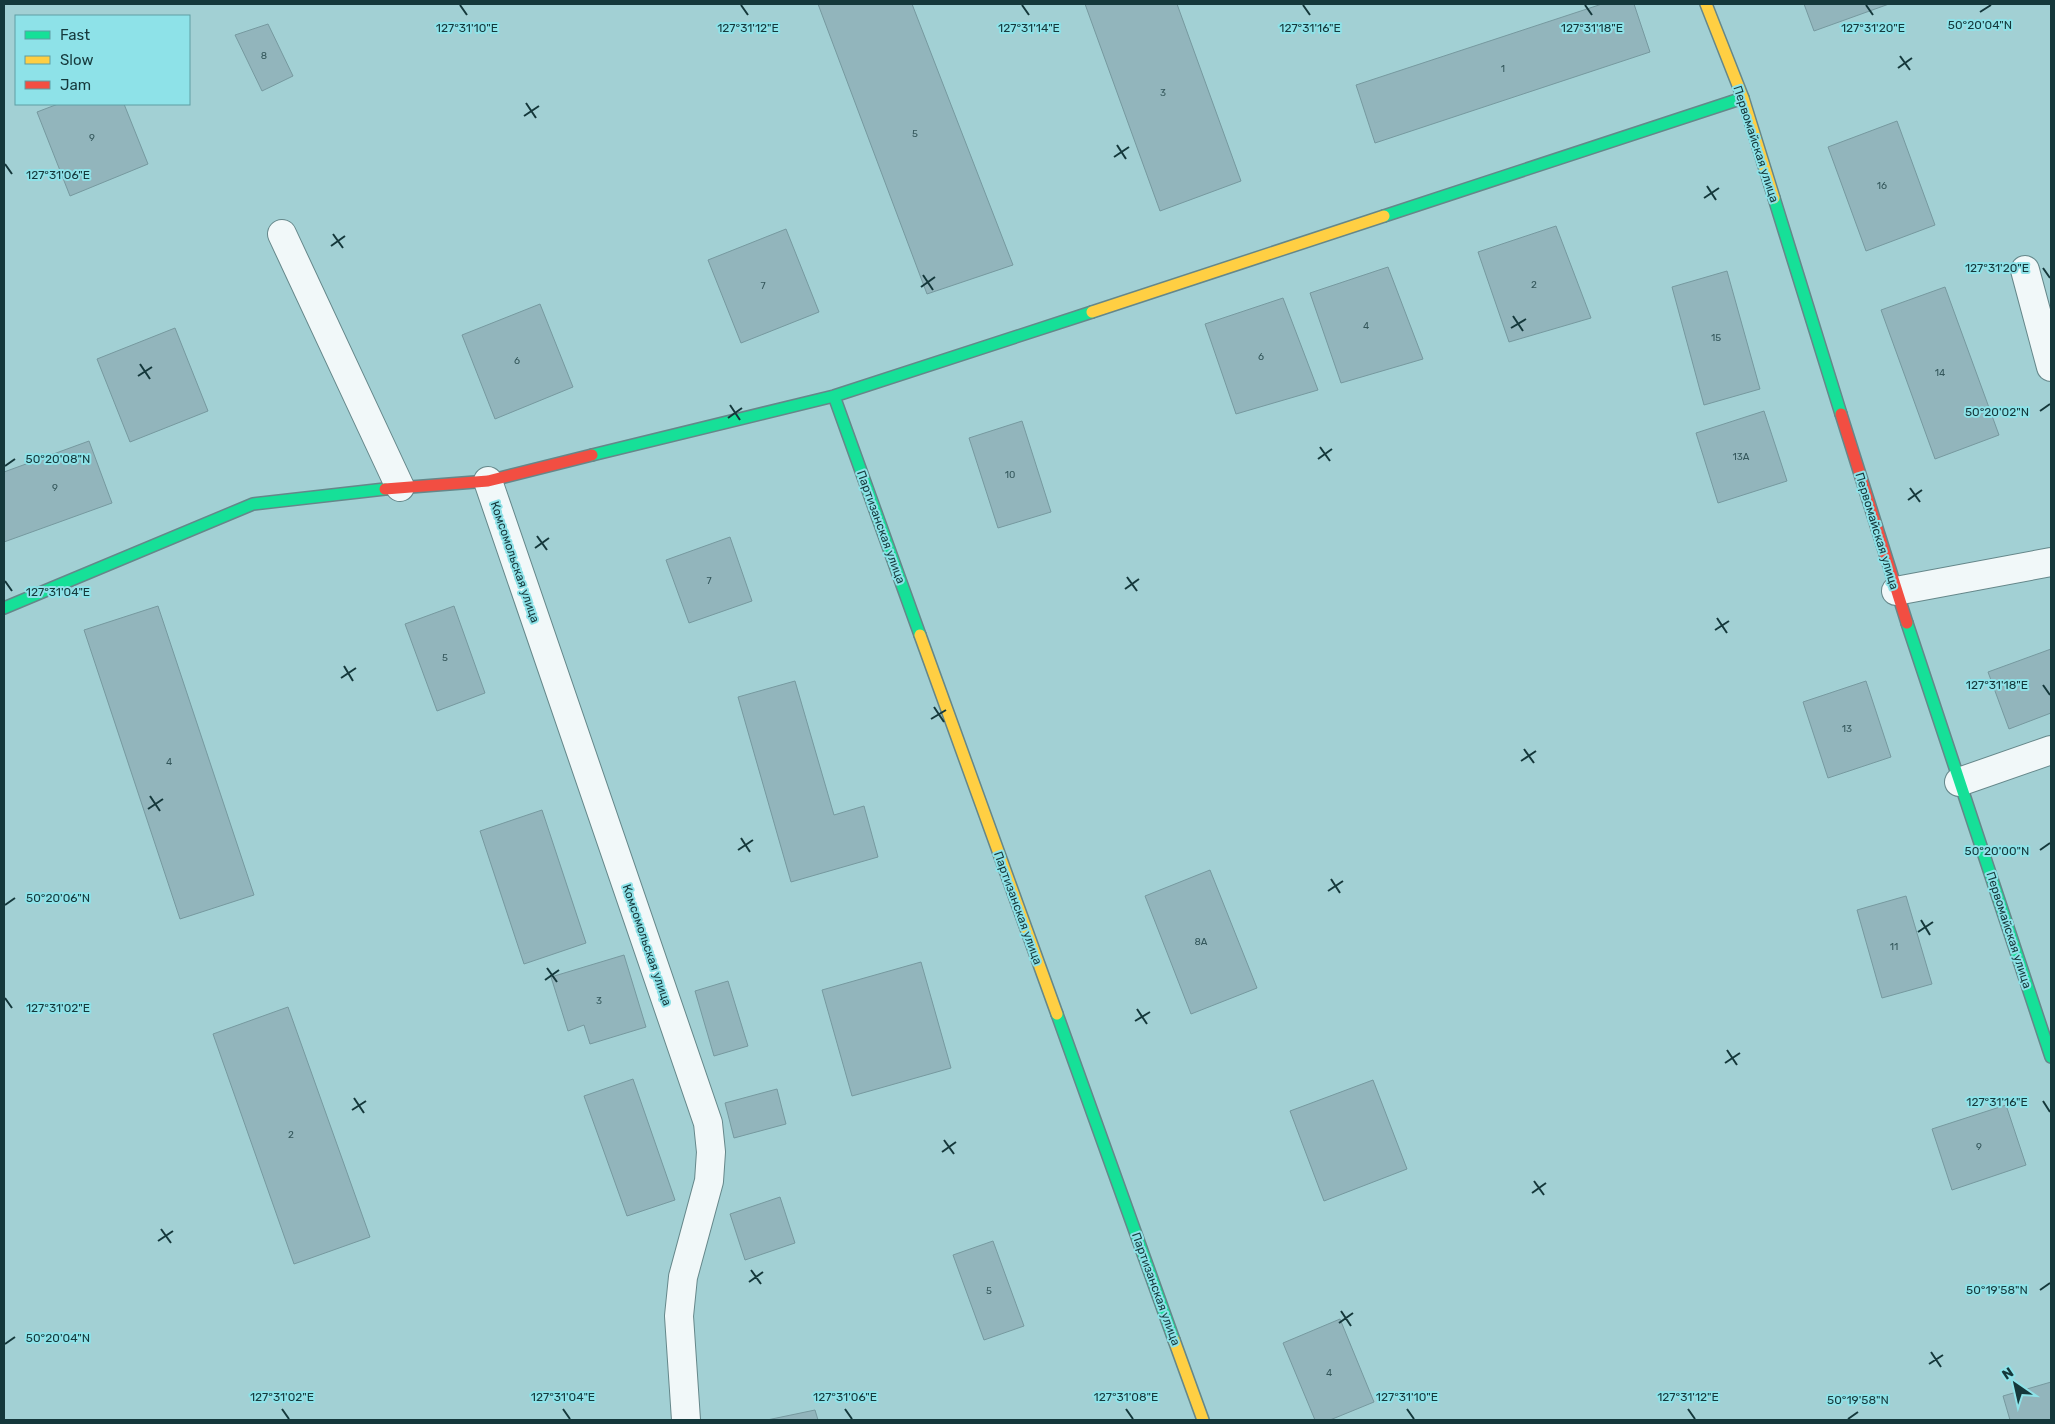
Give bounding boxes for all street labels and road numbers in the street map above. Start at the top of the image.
street label: Первомайская улица [1731,84,1781,204]
street label: Партизанская улица [854,468,908,586]
street label: Первомайская улица [1852,471,1902,591]
street label: Комсомольская улица [488,499,542,625]
street label: Партизанская улица [991,849,1045,967]
street label: Первомайская улица [1984,870,2034,990]
street label: Комсомольская улица [620,882,674,1008]
street label: Партизанская улица [1129,1230,1183,1348]

